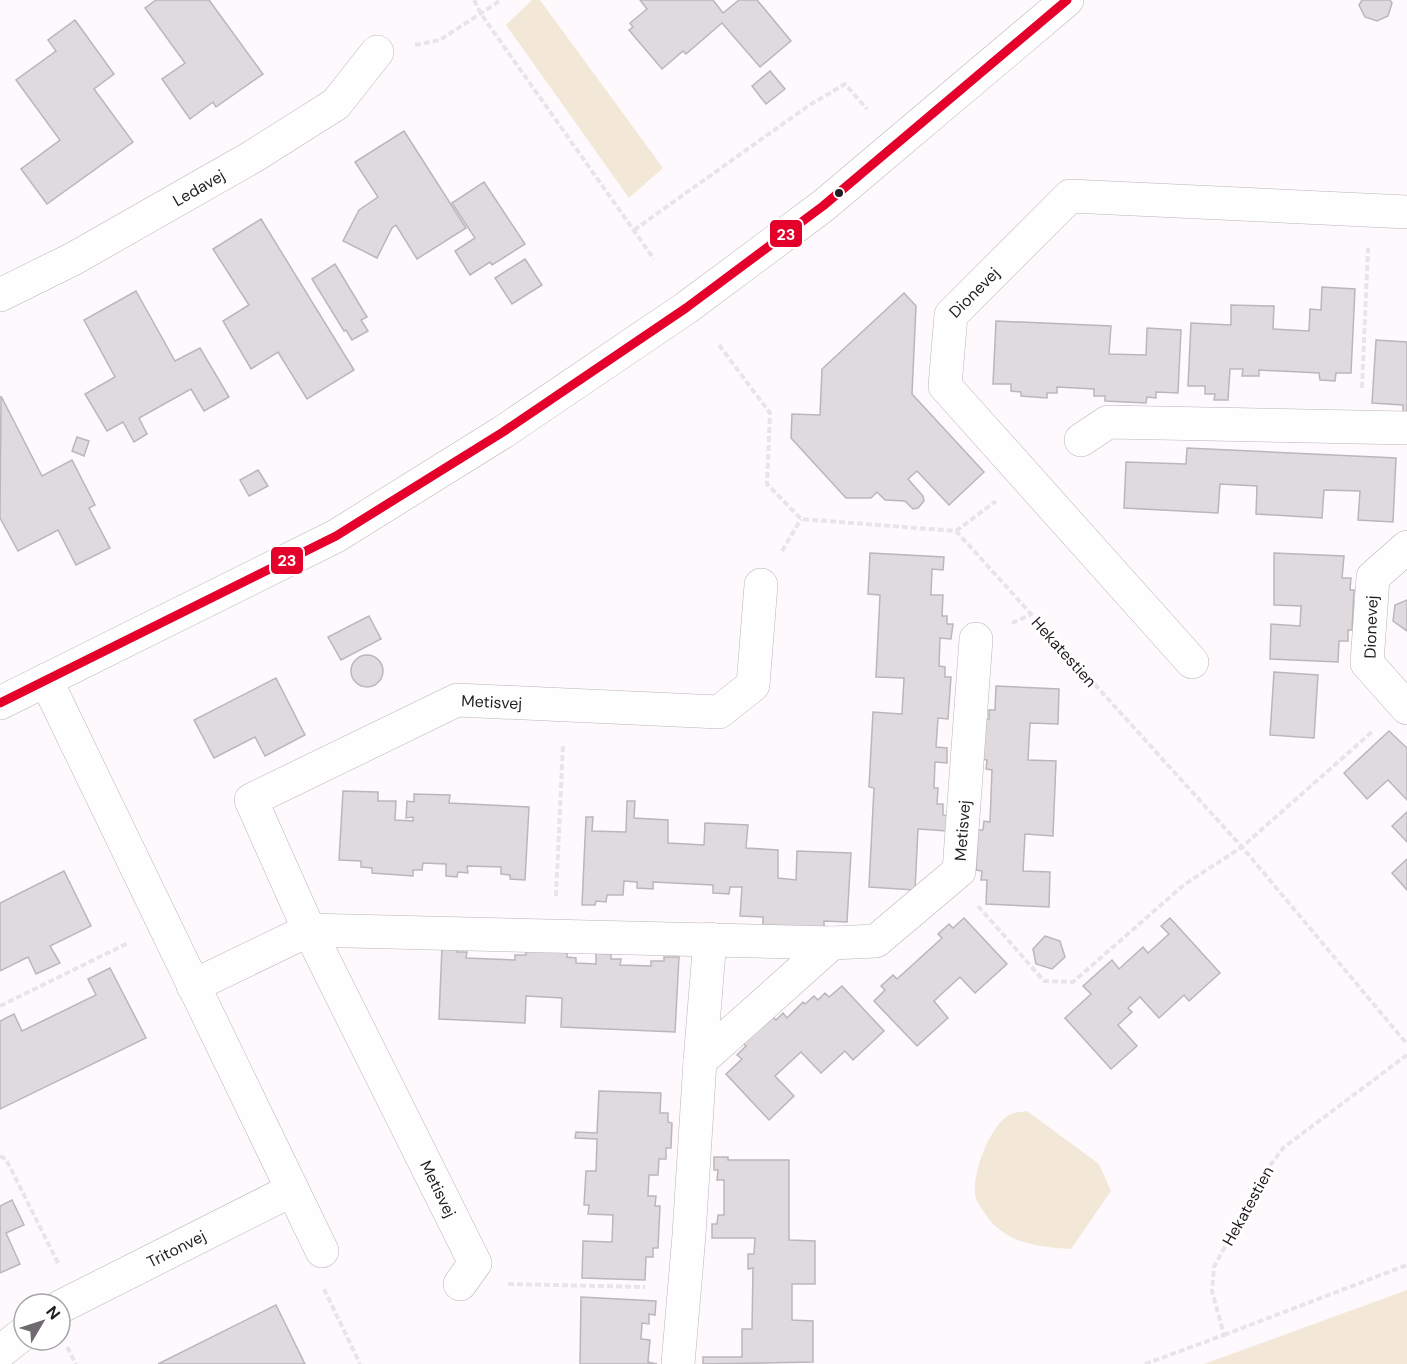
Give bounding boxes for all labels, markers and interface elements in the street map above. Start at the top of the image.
street label: Ledavej [169,164,228,211]
unlabelled marker [833,187,845,199]
line badge: 23 [769,219,803,248]
text: 23 [777,224,795,245]
street label: Dionevej [944,262,1004,322]
line badge: 23 [270,546,304,575]
text: 23 [278,550,296,571]
street label: Dionevej [1359,595,1383,659]
street label: Hekatestien [1027,612,1101,692]
street label: Metisvej [461,690,523,713]
street label: Metisvej [949,799,975,862]
street label: Metisvej [415,1157,461,1221]
street label: Hekatestien [1218,1163,1278,1249]
street label: Tritonvej [143,1225,209,1272]
north arrow [12,1292,72,1352]
text: N [41,1302,65,1324]

